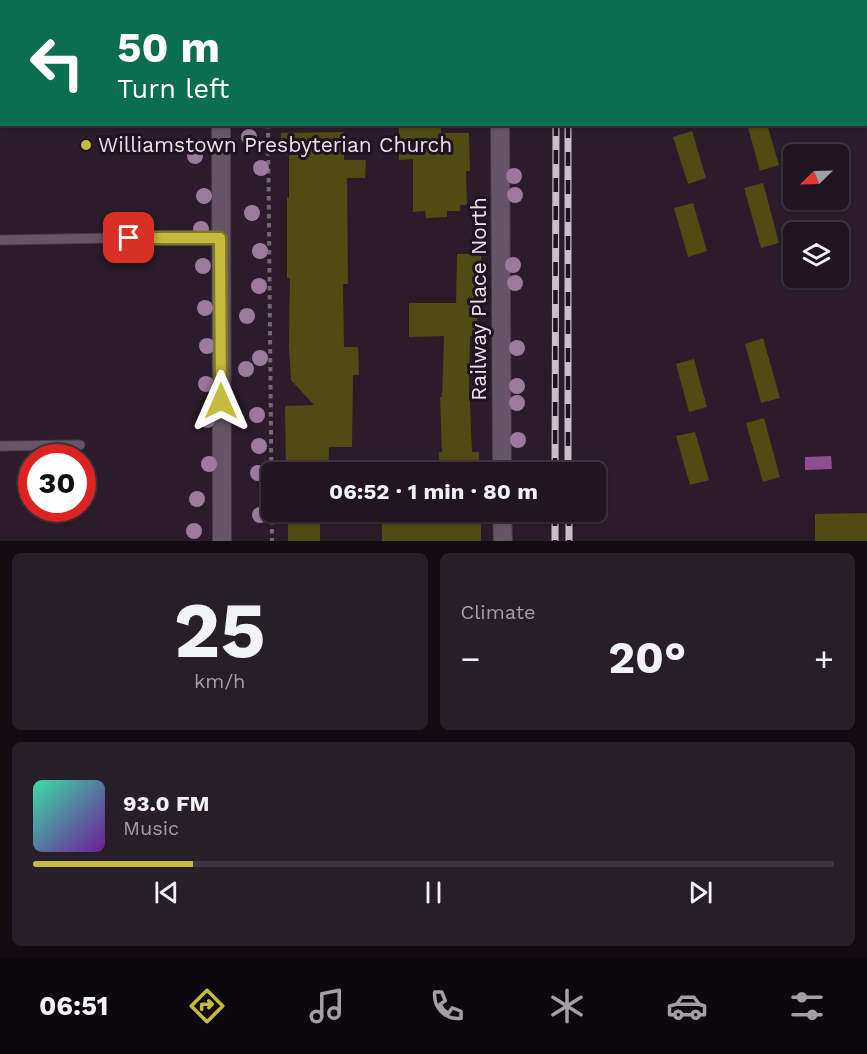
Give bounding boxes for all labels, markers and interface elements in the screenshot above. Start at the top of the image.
text: 50 m [117,23,220,72]
icon: left [18,24,96,102]
text: Turn left [117,73,229,105]
place label: Williamstown Presbyterian Church [98,132,452,157]
marker: Williamstown Presbyterian Church [79,138,93,152]
north arrow [783,144,849,210]
map controls [783,144,849,288]
street label: Railway Place North [466,197,491,401]
pin [103,212,154,263]
icon: arrive [112,221,145,254]
button: layers [783,222,849,288]
position arrow [189,369,253,433]
speed limit sign: 30 [18,444,96,522]
text: 06:52 · 1 min · 80 m [329,479,538,504]
text: 25 [174,584,266,676]
text: Climate [461,600,536,624]
text: 20° [608,631,686,684]
text: − [461,639,480,678]
text: + [814,639,834,678]
text: km/h [194,669,246,693]
text: 93.0 FM [123,791,210,816]
text: Music [123,816,179,840]
icon: previous [150,876,183,909]
icon: pause [417,876,450,909]
icon: next [684,876,717,909]
icon: directions [186,985,228,1027]
icon: music [306,985,348,1027]
icon: phone [426,985,468,1027]
icon: climate [546,985,588,1027]
icon: car [666,985,708,1027]
icon: filters [786,985,828,1027]
text: 06:51 [39,990,109,1022]

